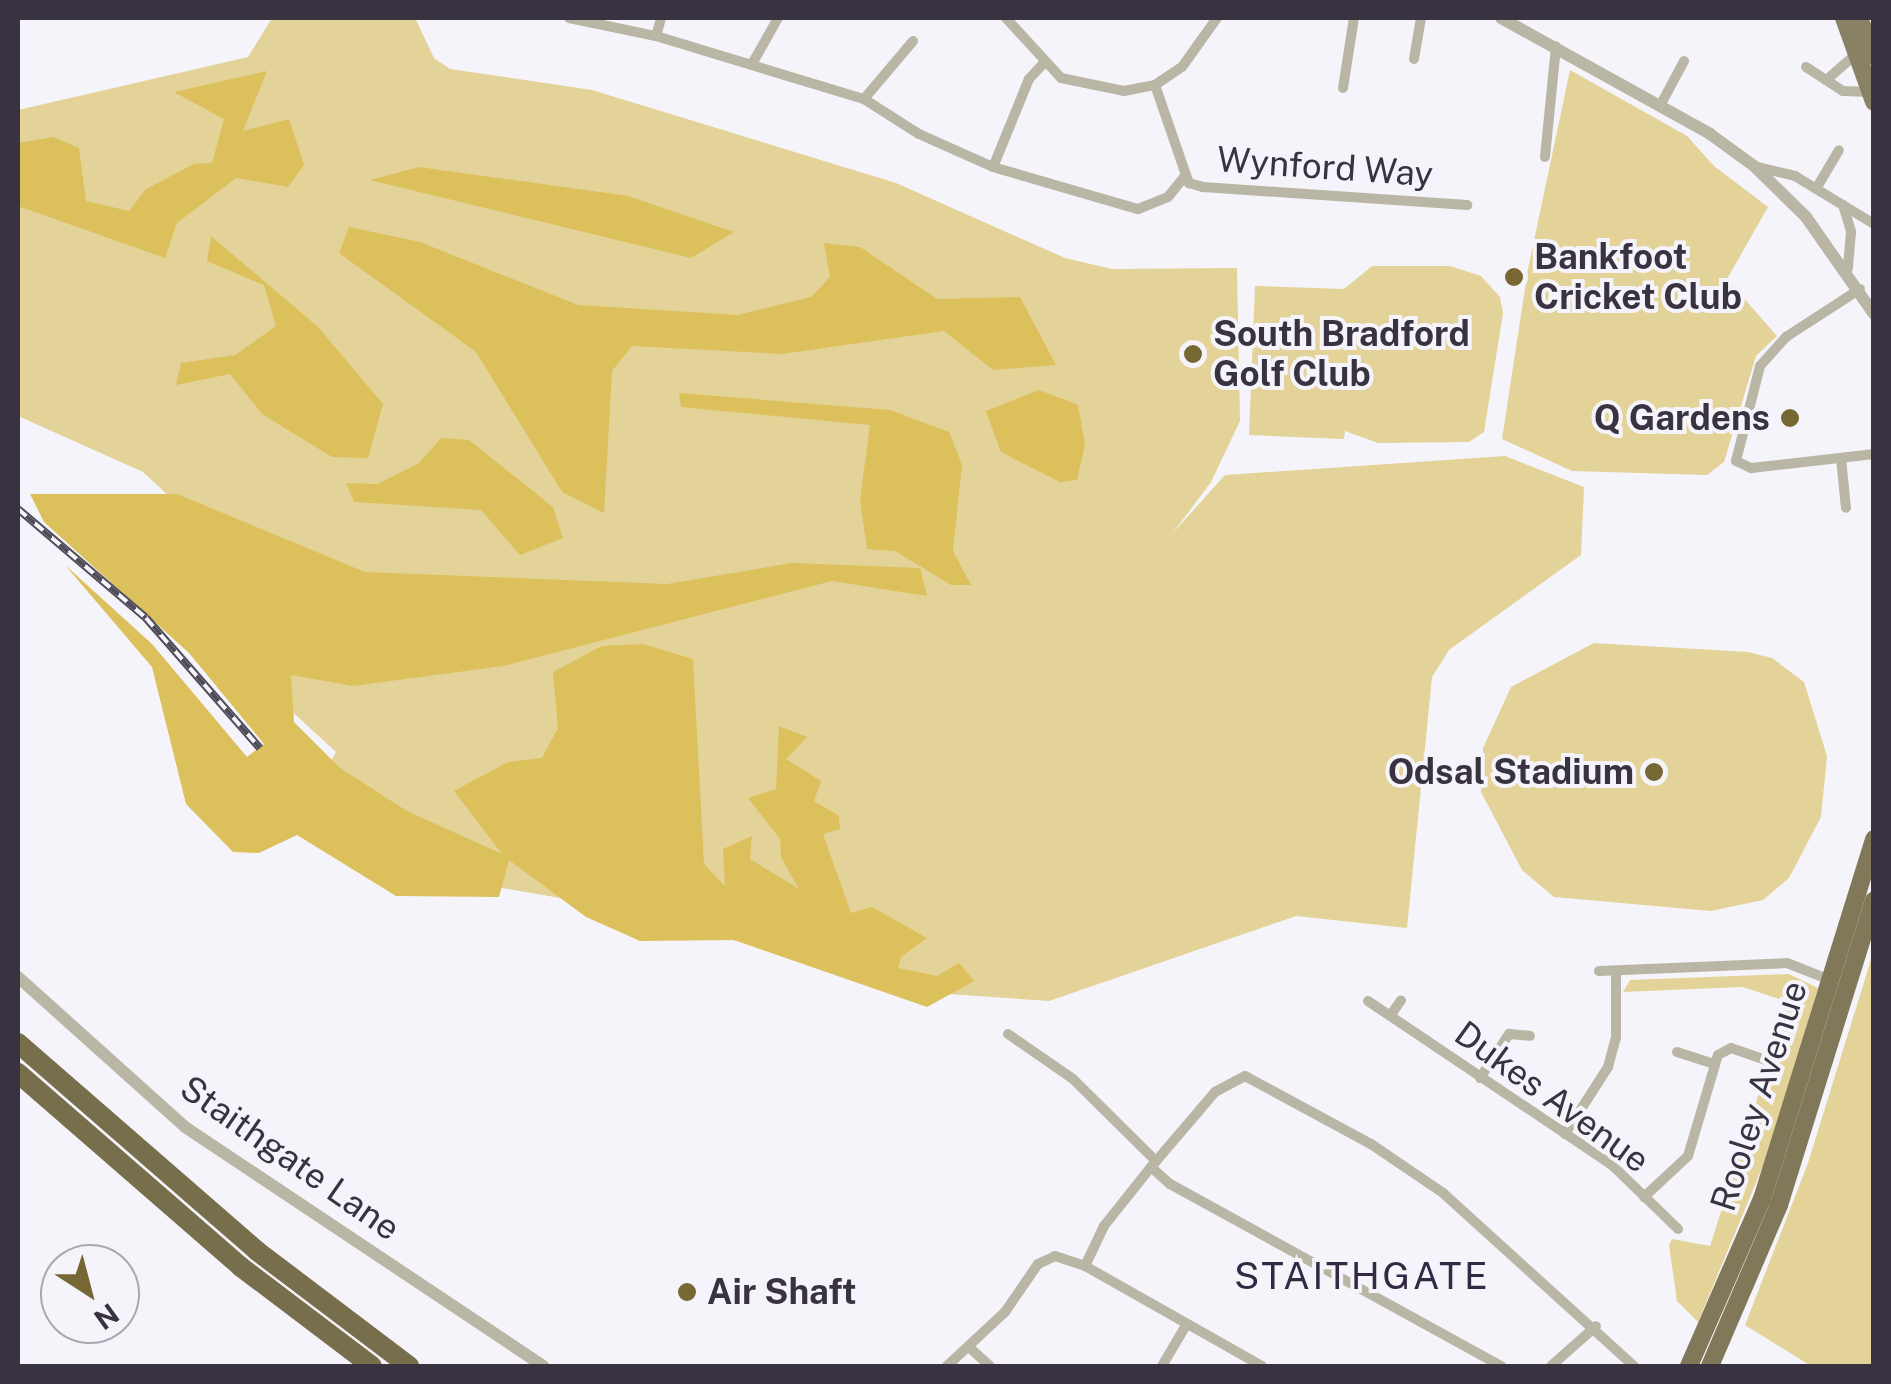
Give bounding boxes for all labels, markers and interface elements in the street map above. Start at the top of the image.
street label: Wynford Way [1215,138,1435,196]
place label: Bankfoot Cricket Club [1534,236,1742,318]
marker: Bankfoot Cricket Club [1503,266,1525,288]
place label: South Bradford Golf Club [1213,313,1470,395]
marker: South Bradford Golf Club [1182,343,1204,365]
place label: Q Gardens [1594,397,1770,439]
marker: Q Gardens [1779,407,1801,429]
place label: Odsal Stadium [1388,751,1634,793]
marker: Odsal Stadium [1643,761,1665,783]
street label: Rooley Avenue [1702,976,1816,1216]
street label: Dukes Avenue [1447,1012,1657,1182]
street label: Staithgate Lane [172,1067,408,1249]
north arrow [40,1244,140,1344]
district label: STAITHGATE [1234,1253,1490,1299]
place label: Air Shaft [707,1271,857,1313]
marker: Air Shaft [676,1281,698,1303]
text: N [88,1297,125,1337]

